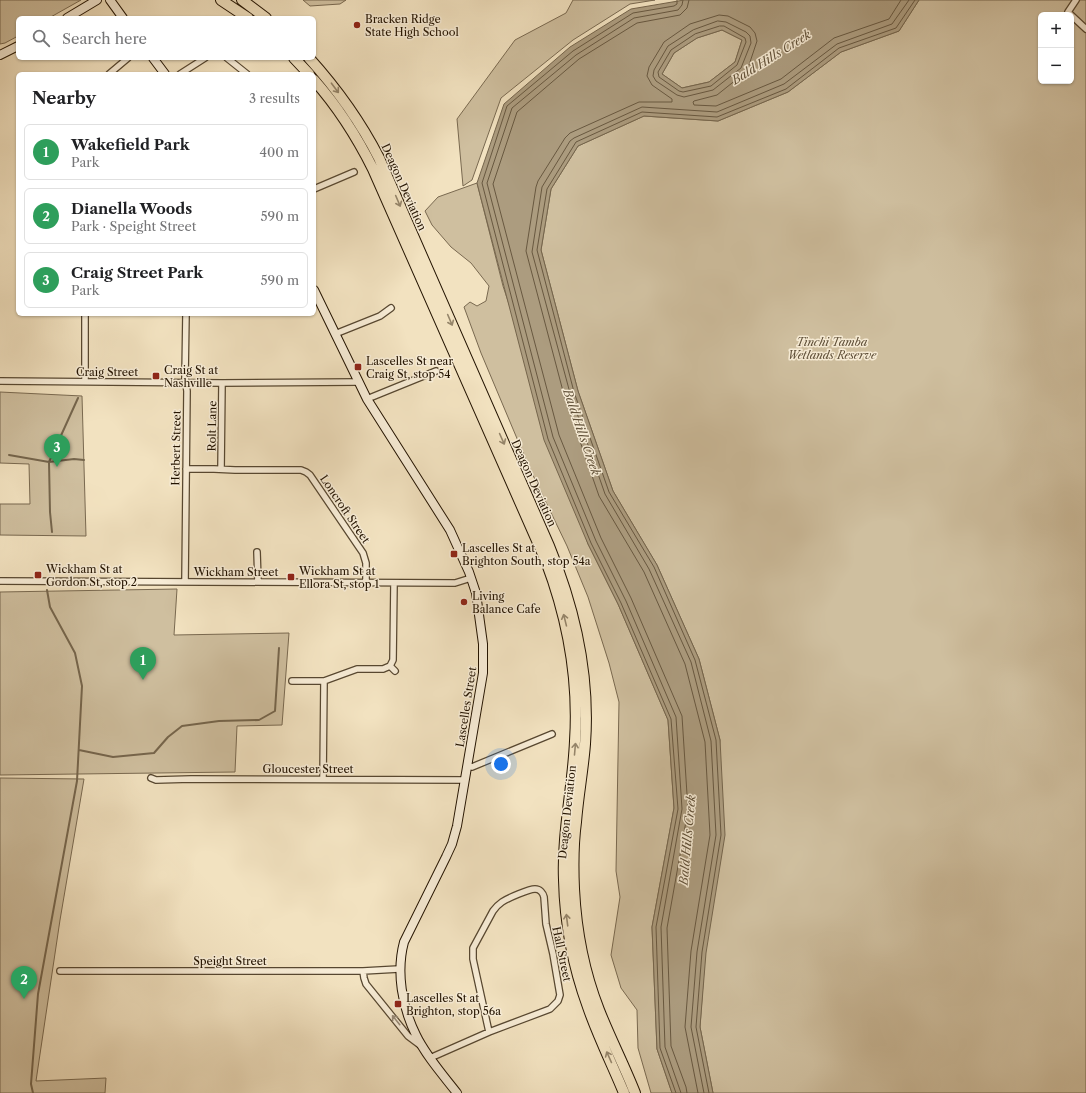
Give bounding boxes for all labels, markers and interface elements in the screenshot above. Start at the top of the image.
place label: Bracken Ridge State High School [365,12,459,39]
map controls [1038,12,1074,84]
button: + [1038,12,1074,48]
search box [16,16,316,60]
marker: Bracken Ridge State High School [352,20,362,30]
water label: Bald Hills Creek [728,26,814,88]
icon: search [30,27,52,49]
text: Search here [62,29,147,48]
button: − [1038,48,1074,84]
one-way arrow [330,82,339,93]
text: Nearby [32,88,96,108]
text: 3 results [249,90,300,106]
text: Wakefield Park [71,135,190,154]
street label: Deagon Deviation [378,141,430,233]
text: 1 [43,144,49,160]
text: 400 m [259,144,299,160]
text: Park [71,154,99,170]
one-way arrow [395,194,402,206]
text: Dianella Woods [71,199,192,218]
text: 2 [42,208,50,224]
text: 590 m [261,208,299,224]
text: Park · Speight Street [71,218,196,234]
text: Craig Street Park [71,263,203,282]
text: 3 [42,272,50,288]
text: 590 m [261,272,299,288]
text: Park [71,282,99,298]
one-way arrow [447,313,454,325]
park label: Tinchi Tamba Wetlands Reserve [788,335,877,362]
place label: Lascelles St near Craig St, stop 54 [366,354,453,381]
marker: Lascelles St near Craig St, stop 54 [353,362,363,372]
place label: Craig St at Nashville [164,363,218,390]
street label: Craig Street [76,365,138,379]
marker: Craig St at Nashville [151,371,161,381]
water label: Bald Hills Creek [560,386,604,478]
street label: Rolt Lane [205,400,219,452]
street label: Herbert Street [168,410,184,486]
one-way arrow [498,433,506,445]
pin: 3 [44,434,70,467]
street label: Deagon Deviation [508,437,560,529]
street label: Loncroft Street [317,472,373,546]
place label: Lascelles St at Brighton South, stop 54a [462,541,591,568]
marker: Lascelles St at Brighton South, stop 54a [449,549,459,559]
place label: Wickham St at Gordon St, stop 2 [45,562,137,589]
place label: Wickham St at Ellora St, stop 1 [298,564,379,591]
street label: Wickham Street [193,565,278,579]
marker: Wickham St at Gordon St, stop 2 [33,570,43,580]
marker: Wickham St at Ellora St, stop 1 [286,572,296,582]
place label: Living Balance Cafe [472,589,541,616]
marker: Living Balance Cafe [459,597,469,607]
one-way arrow [560,614,568,627]
pin: 1 [130,647,156,680]
street label: Lascelles Street [453,666,479,748]
one-way arrow [571,743,578,756]
your location [491,754,511,774]
street label: Gloucester Street [263,762,354,776]
street label: Deagon Deviation [555,764,579,859]
water label: Bald Hills Creek [675,793,698,887]
one-way arrow [563,914,571,927]
street label: Hall Street [549,925,575,983]
street label: Speight Street [193,954,267,968]
pin: 2 [11,966,37,999]
place label: Lascelles St at Brighton, stop 56a [406,991,501,1018]
marker: Lascelles St at Brighton, stop 56a [393,999,403,1009]
one-way arrow [391,1015,400,1026]
one-way arrow [604,1052,612,1064]

